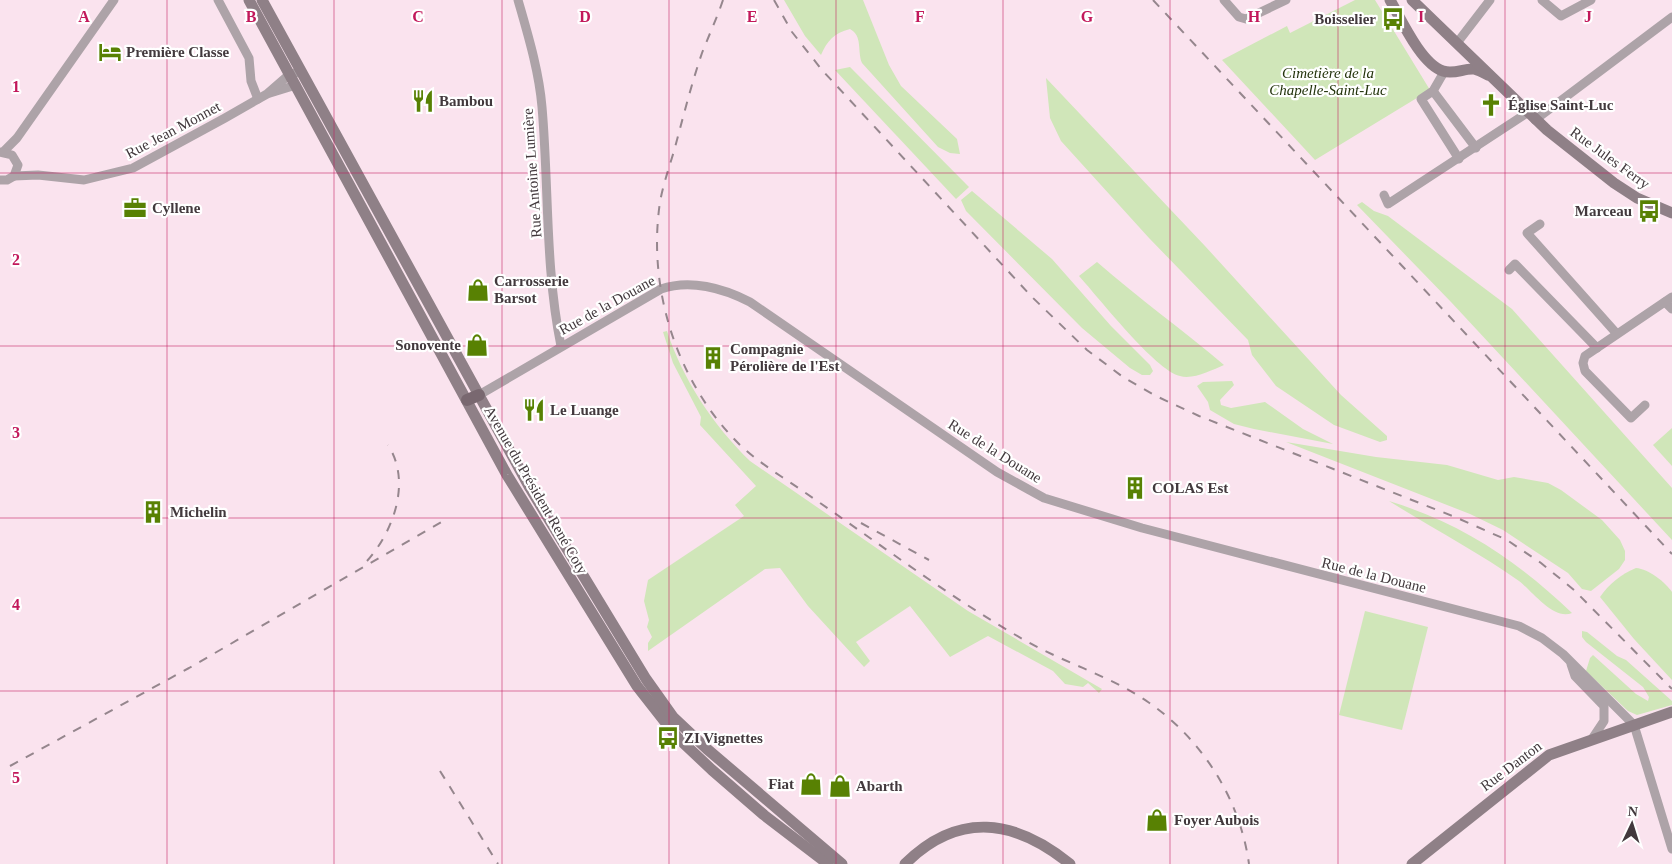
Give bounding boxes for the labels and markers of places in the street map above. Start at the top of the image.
bus stop icon: Boisselier [1380,6,1406,32]
place label: Boisselier [1314,11,1376,27]
hotel icon: Première Classe [97,39,123,65]
place label: Première Classe [126,44,229,60]
restaurant icon: Bambou [410,88,436,114]
church icon: Église Saint-Luc [1478,92,1504,118]
place label: Bambou [439,93,493,109]
place label: Église Saint-Luc [1508,97,1614,113]
office icon: Cyllene [122,195,148,221]
bus stop icon: Marceau [1636,198,1662,224]
place label: Cyllene [152,200,201,216]
place label: Marceau [1575,203,1632,219]
place label: Carrosserie Barsot [494,273,569,306]
shop icon: Carrosserie Barsot [465,277,491,303]
shop icon: Sonovente [464,332,490,358]
place label: Sonovente [395,337,461,353]
place label: Compagnie Pérolière de l'Est [730,341,839,374]
building icon: Compagnie Pérolière de l'Est [700,345,726,371]
restaurant icon: Le Luange [521,397,547,423]
place label: Le Luange [550,402,619,418]
building icon: COLAS Est [1122,475,1148,501]
place label: COLAS Est [1152,480,1228,496]
building icon: Michelin [140,499,166,525]
place label: Michelin [170,504,227,520]
bus stop icon: ZI Vignettes [655,725,681,751]
place label: ZI Vignettes [684,730,763,746]
shop icon: Fiat [798,771,824,797]
shop icon: Abarth [827,773,853,799]
place label: Fiat [768,776,794,792]
place label: Abarth [856,778,903,794]
shop icon: Foyer Aubois [1144,807,1170,833]
place label: Foyer Aubois [1174,812,1259,828]

